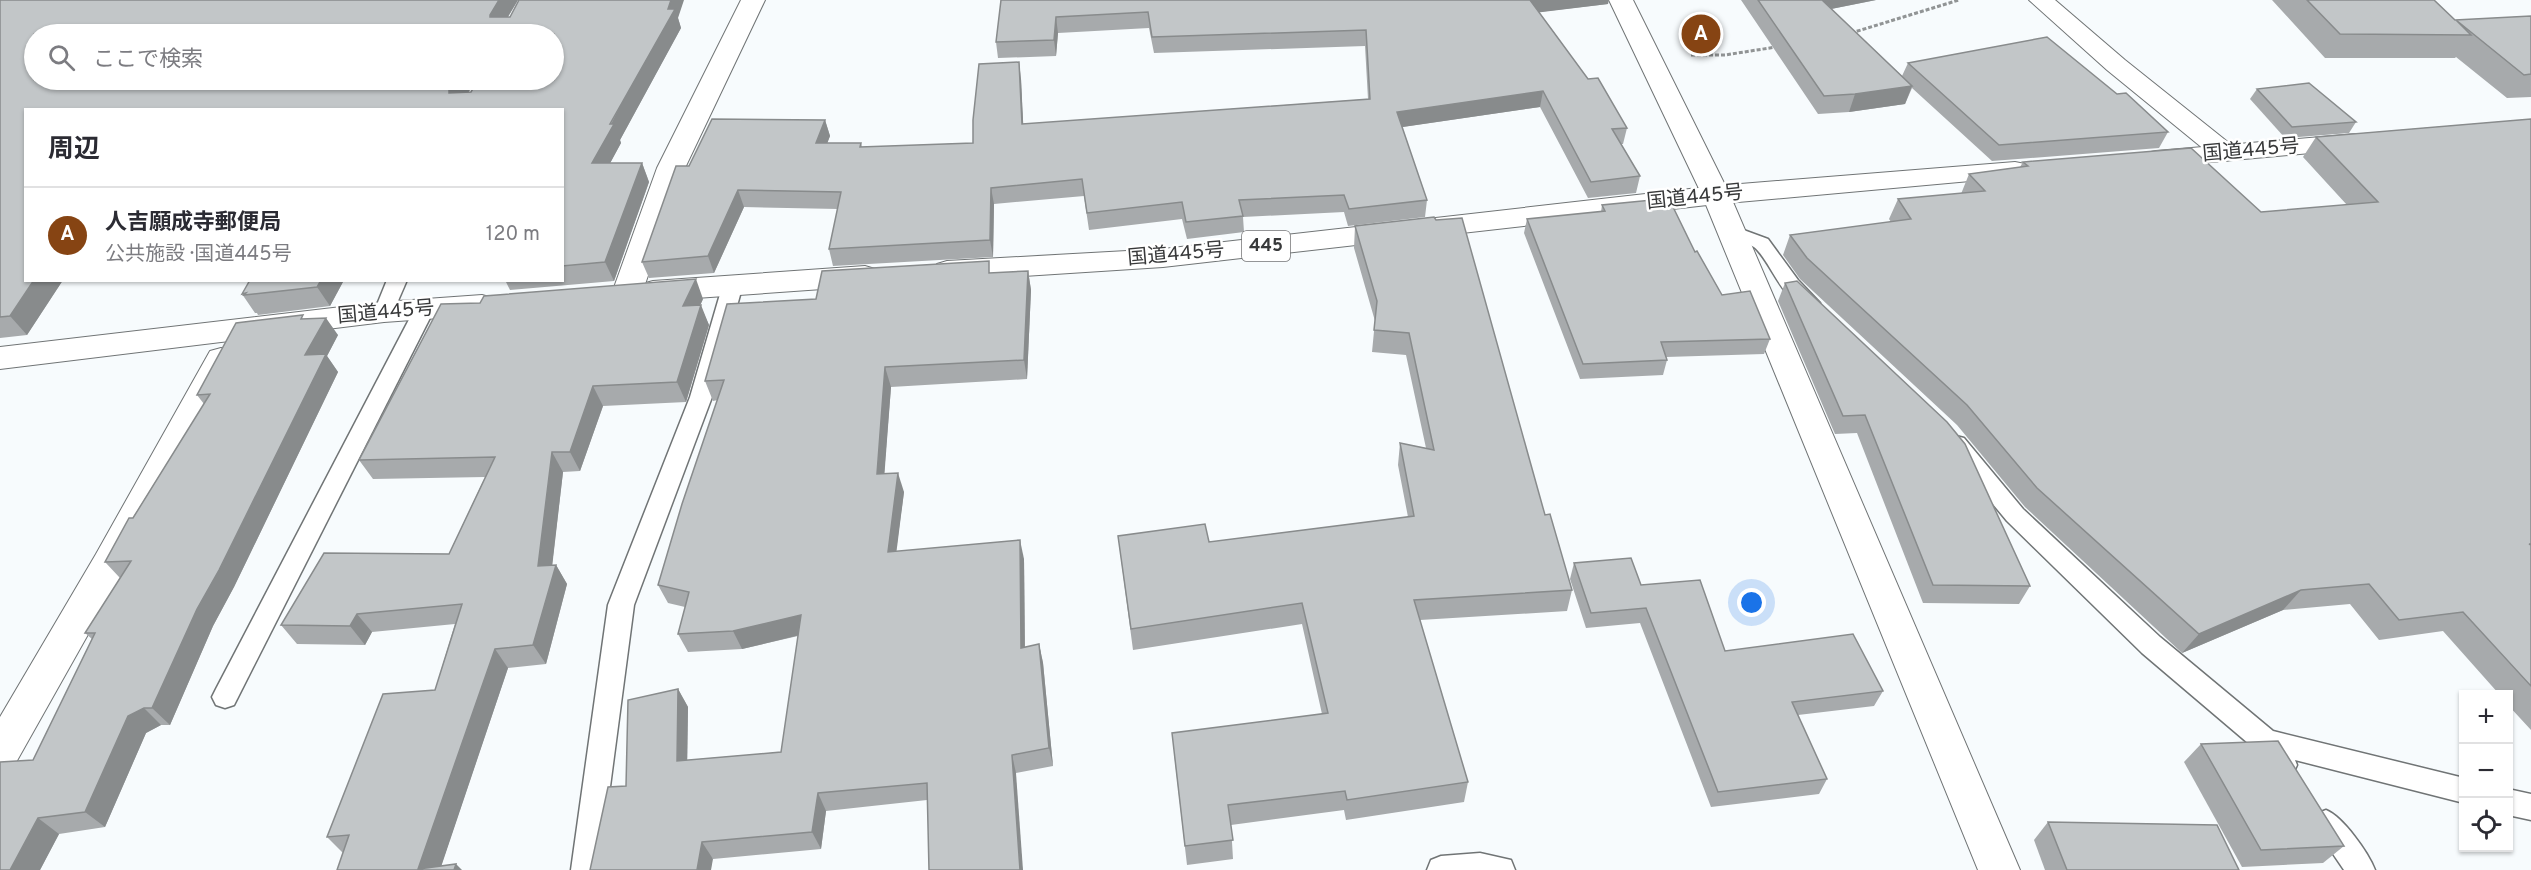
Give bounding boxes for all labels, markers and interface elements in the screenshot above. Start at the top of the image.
pin: A [1682,12,1720,57]
search box [24,24,564,90]
icon: search [45,41,78,74]
text: ここで検索 [93,47,203,74]
text: 周辺 [48,134,100,167]
street label: 国道445号 [2201,134,2301,168]
street label: 国道445号 [1645,180,1745,216]
text: 人吉願成寺郵便局 [105,210,281,237]
text: A [60,222,75,248]
text: 120 m [486,222,540,248]
road number: 445 [1242,231,1290,261]
street label: 国道445号 [1126,238,1226,272]
text: 公共施設 · 国道445号 [105,242,292,268]
street label: 国道445号 [336,296,436,330]
your location [1737,588,1766,617]
map controls [2459,690,2513,852]
button: + [2459,690,2513,744]
button: − [2459,744,2513,798]
button: locate [2459,798,2513,852]

